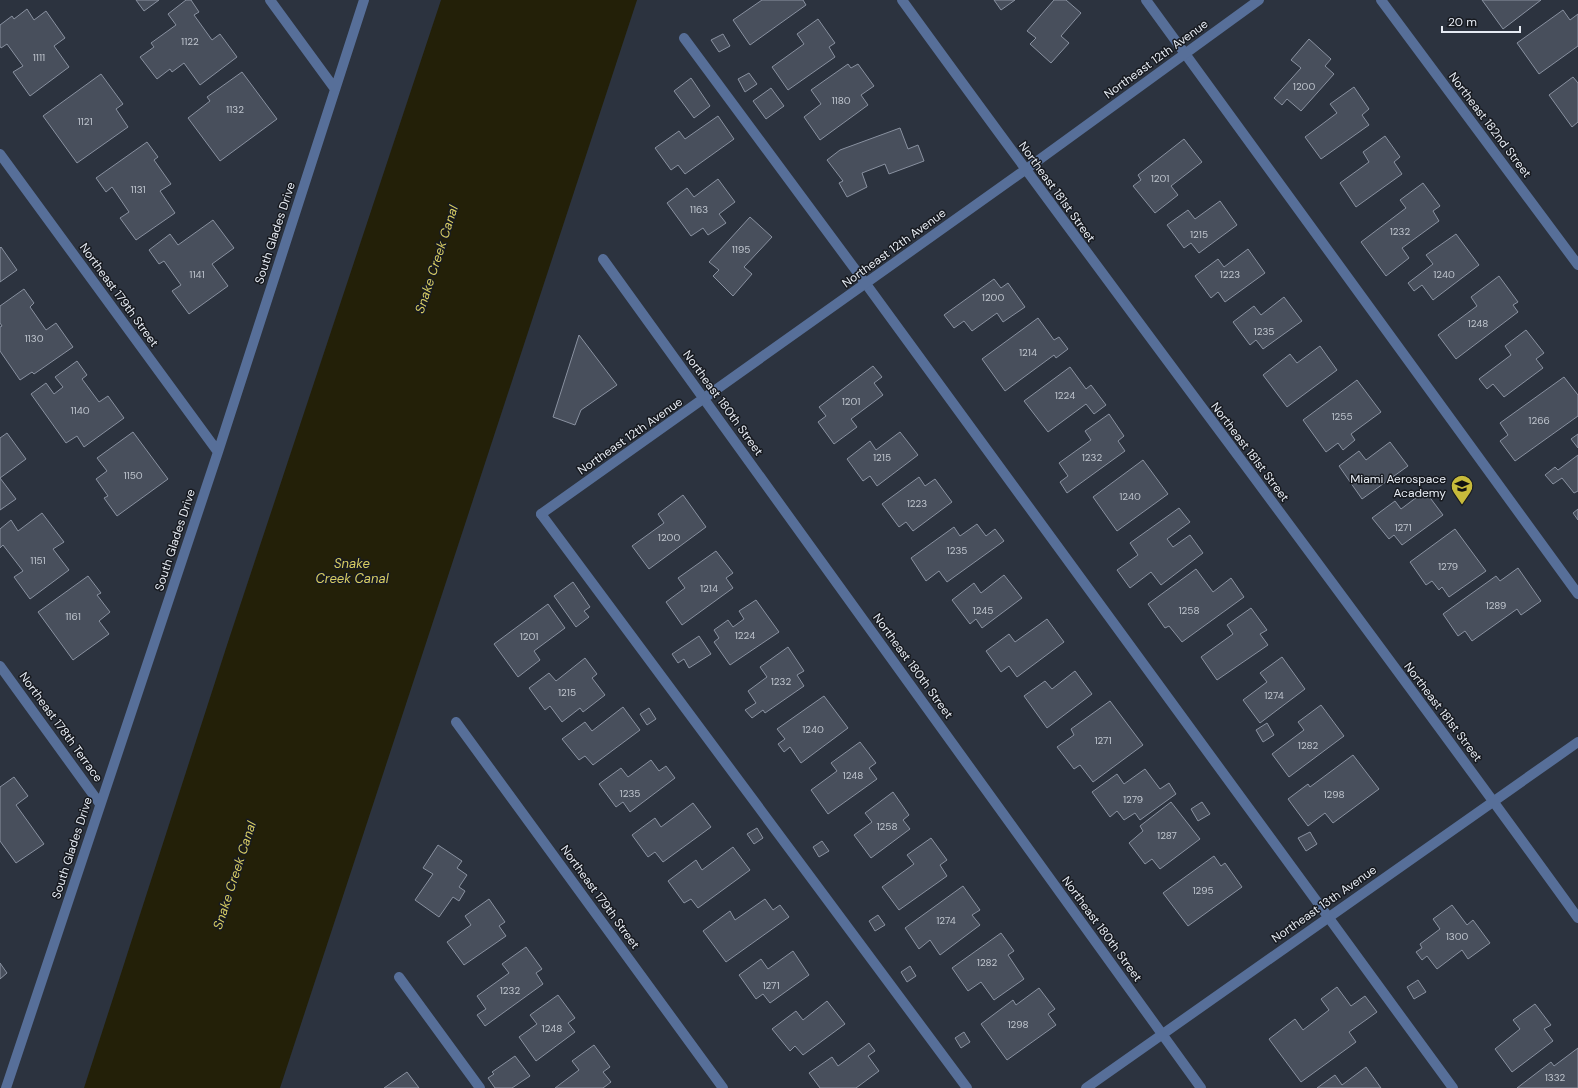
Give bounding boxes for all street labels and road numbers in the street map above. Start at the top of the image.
street label: Northeast 12th Avenue [1101,16,1211,102]
street label: Northeast 182nd Street [1445,69,1535,181]
street label: Northeast 181st Street [1015,138,1099,246]
street label: South Glades Drive [251,180,299,286]
street label: Northeast 12th Avenue [839,205,949,291]
street label: Northeast 179th Street [76,240,162,350]
street label: Northeast 180th Street [679,347,767,459]
street label: Northeast 12th Avenue [574,394,686,478]
street label: Northeast 181st Street [1207,399,1293,505]
street label: South Glades Drive [151,487,199,593]
street label: Northeast 180th Street [869,610,957,722]
street label: Northeast 181st Street [1400,659,1486,765]
street label: Northeast 178th Terrace [16,669,106,785]
street label: South Glades Drive [48,795,96,901]
street label: Northeast 179th Street [557,842,643,952]
street label: Northeast 13th Avenue [1268,862,1380,946]
street label: Northeast 180th Street [1058,873,1146,985]

